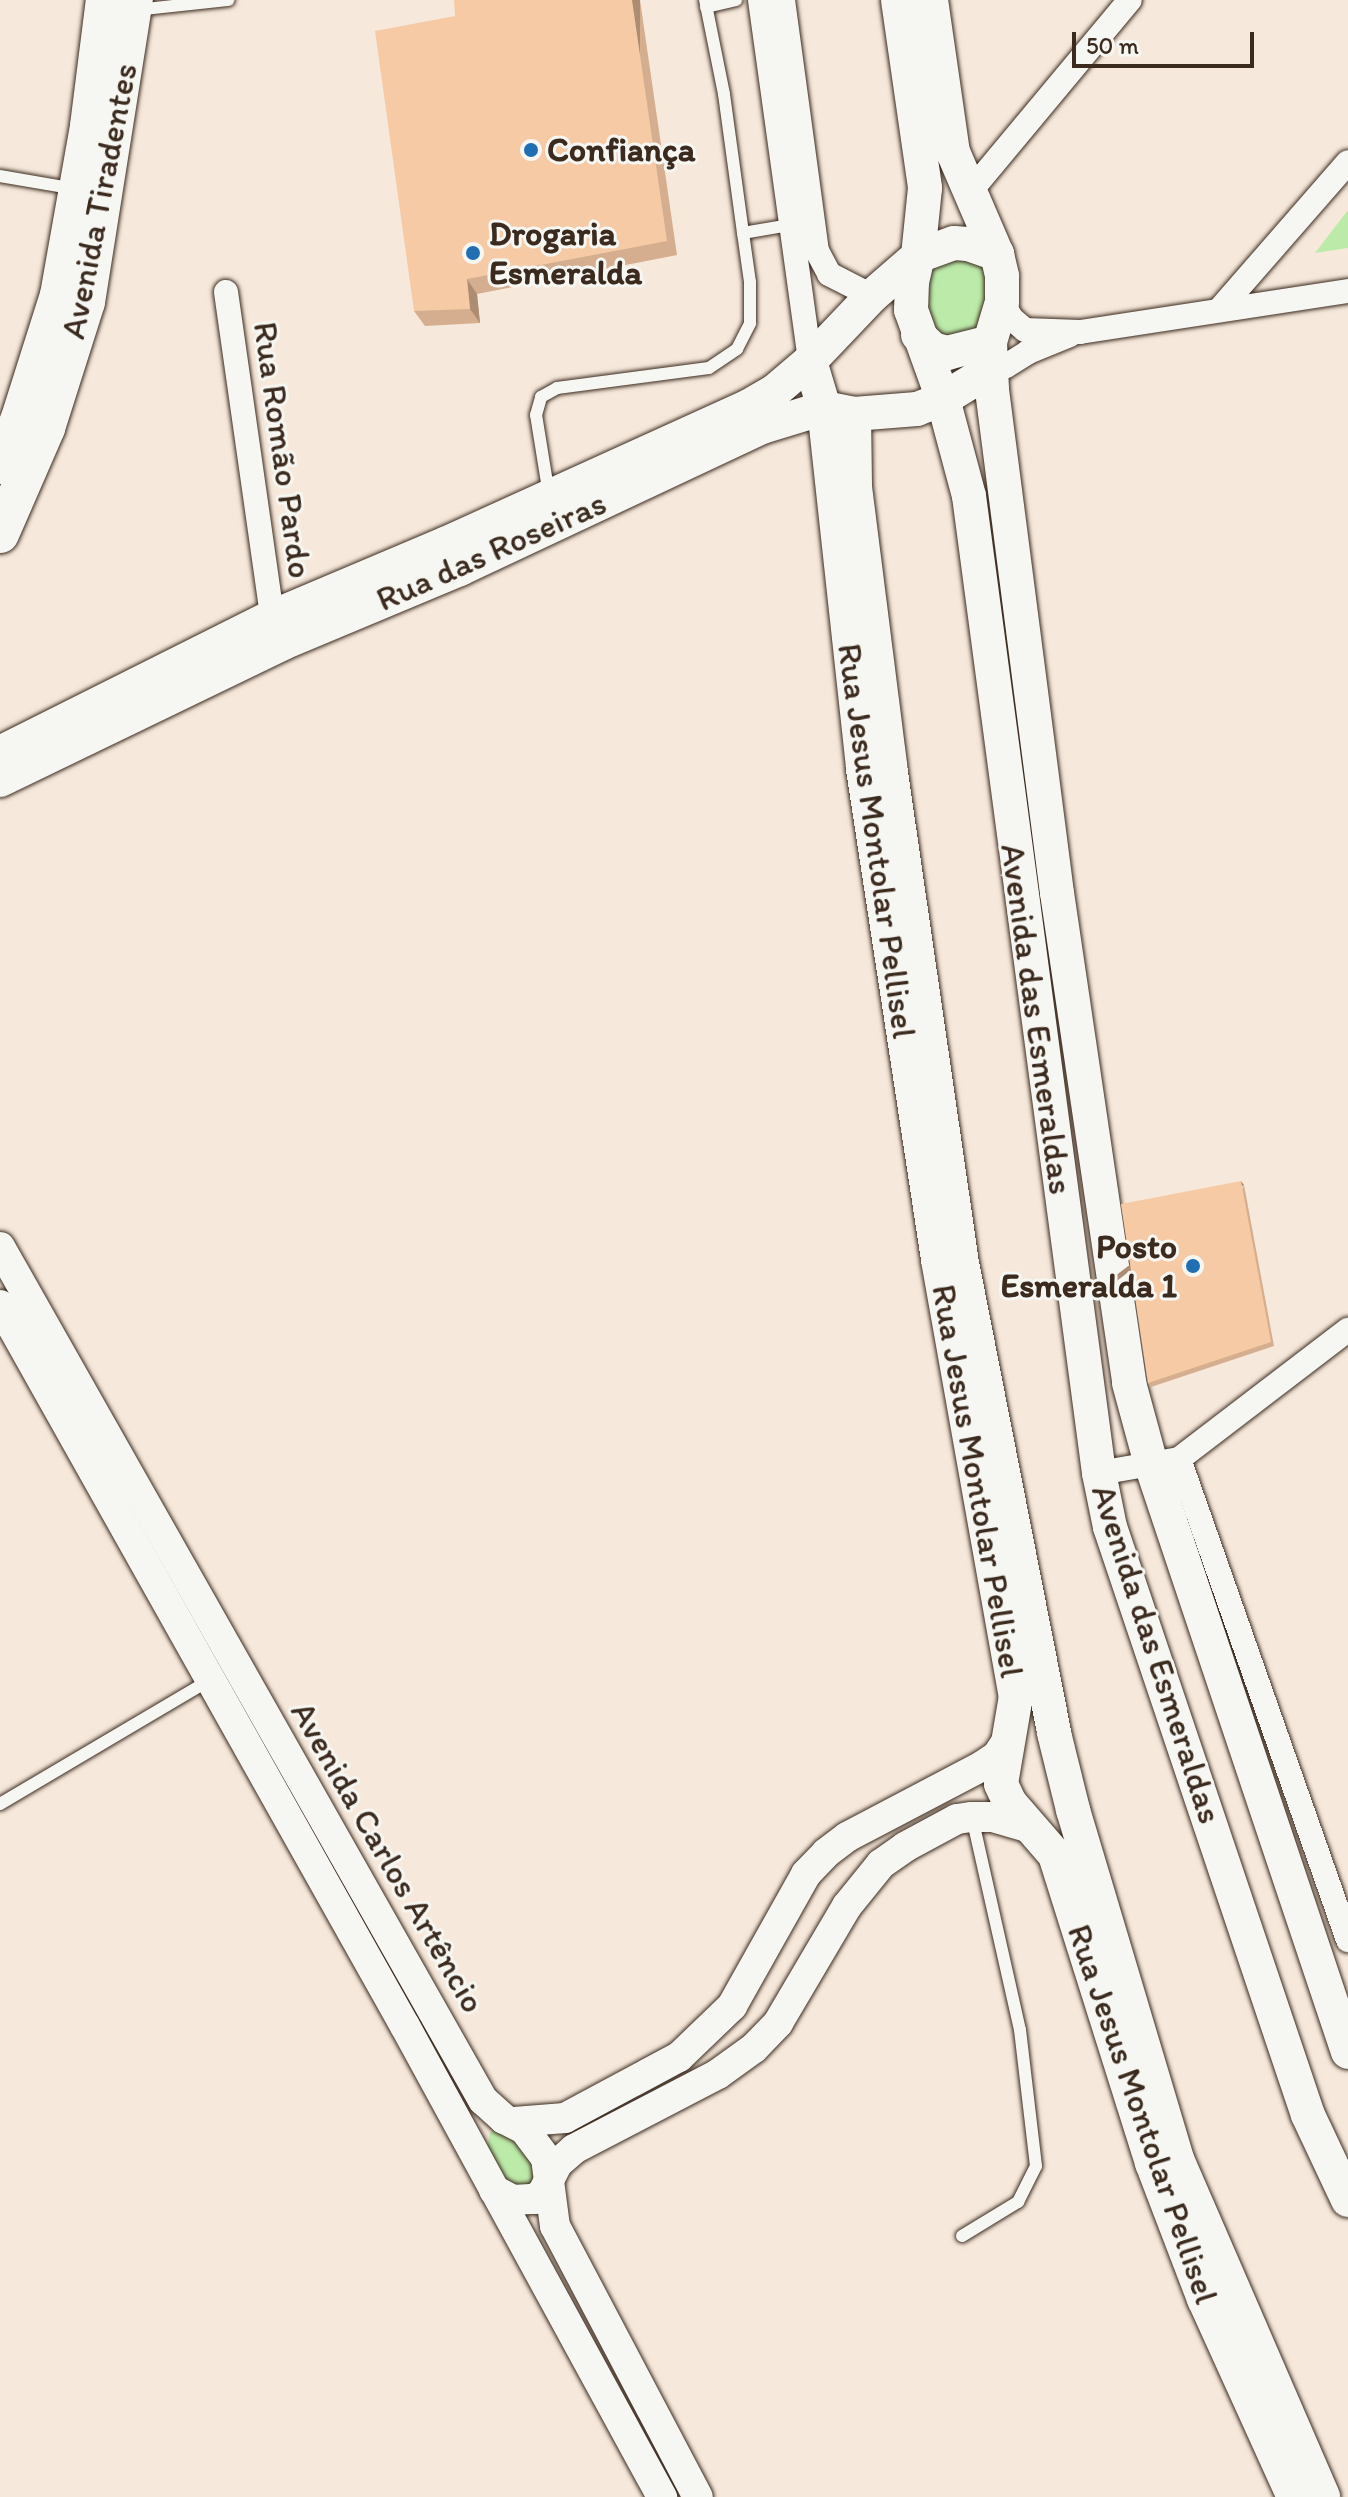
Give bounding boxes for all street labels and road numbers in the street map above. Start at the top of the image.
street label: Avenida Tiradentes [52,60,146,342]
street label: Rua Romão Pardo [245,320,321,580]
street label: Rua das Roseiras [370,482,612,620]
street label: Rua Jesus Montolar Pellisel [829,641,925,1041]
street label: Avenida das Esmeraldas [992,842,1082,1196]
street label: Rua Jesus Montolar Pellisel [923,1281,1033,1681]
street label: Avenida das Esmeraldas [1083,1481,1231,1827]
street label: Avenida Carlos Artêncio [282,1694,494,2020]
street label: Rua Jesus Montolar Pellisel [1059,1919,1227,2309]

